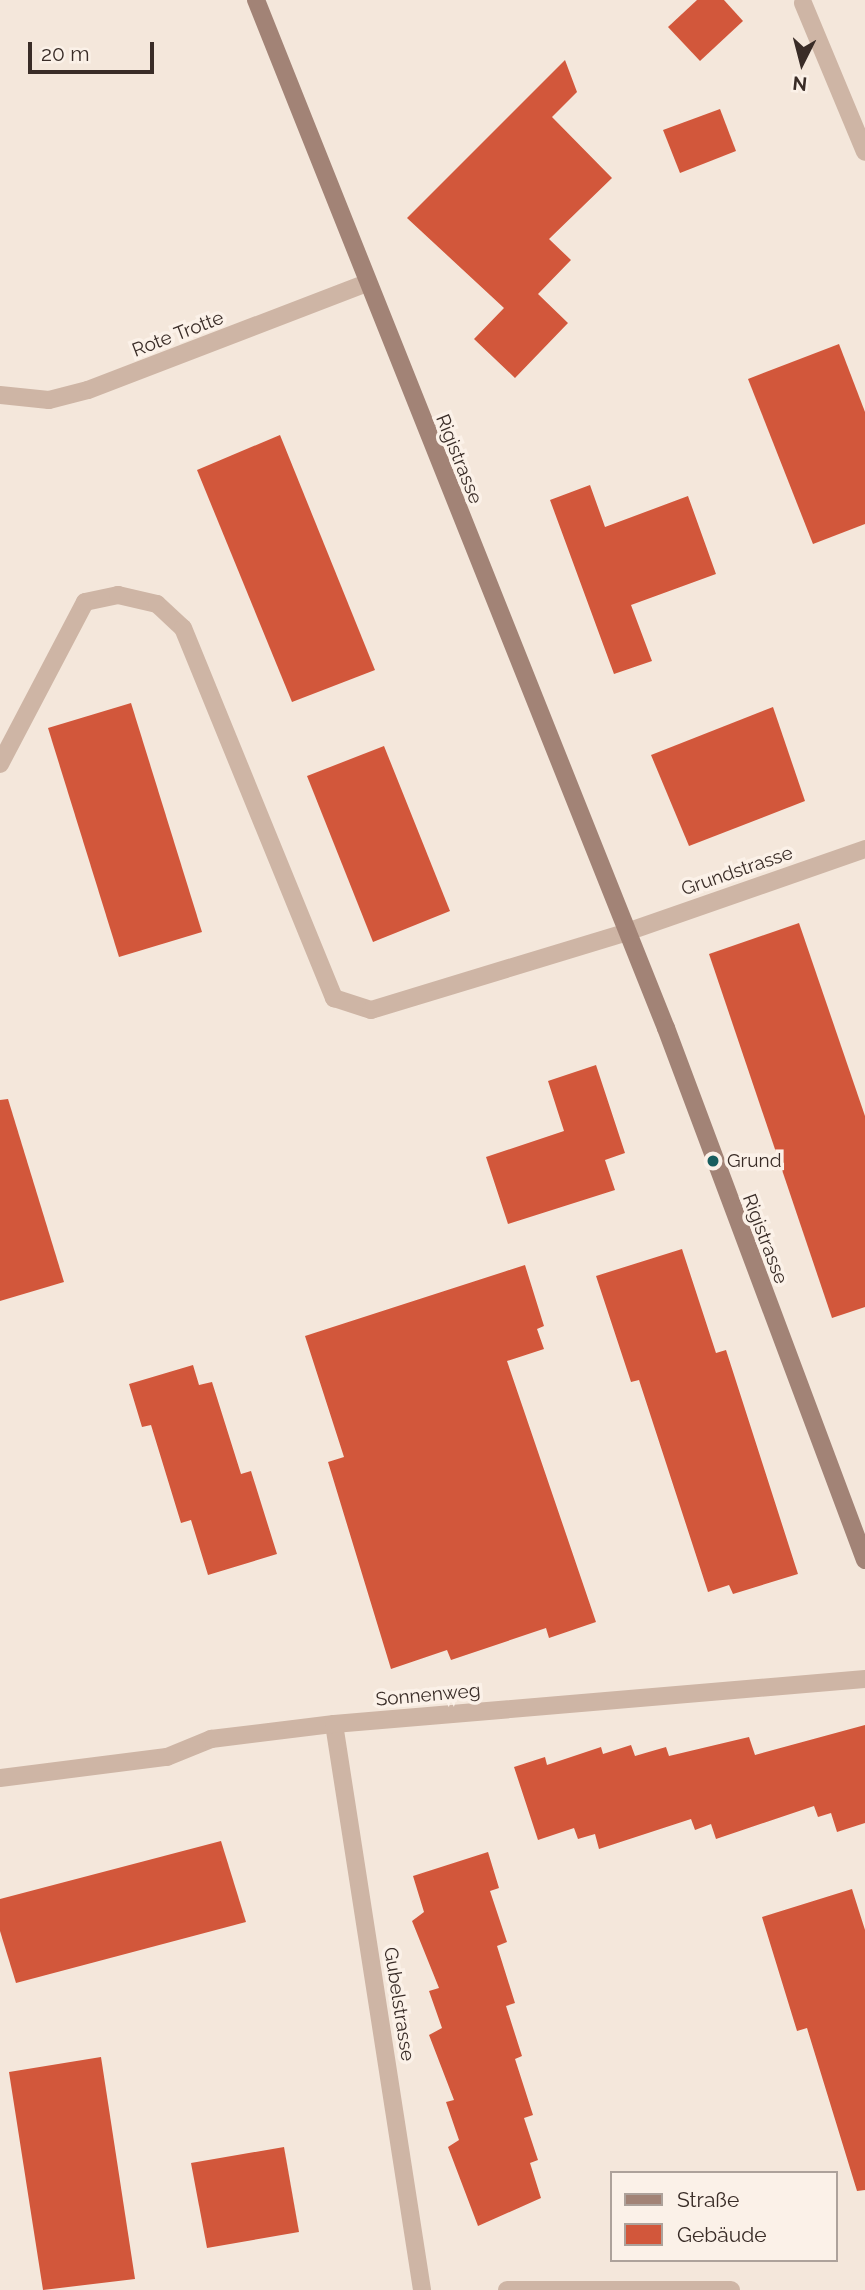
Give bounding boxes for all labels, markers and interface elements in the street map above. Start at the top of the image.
scale bar [32,28,158,72]
north arrow [767,28,837,98]
text: 20 m [41,41,89,66]
text: N [791,72,808,96]
street label: Rote Trotte [129,306,227,362]
street label: Rigistrasse [431,411,487,507]
street label: Grundstrasse [678,841,796,901]
place label: Grund [727,1150,781,1172]
marker: Grund [705,1153,721,1169]
street label: Rigistrasse [737,1191,793,1287]
street label: Sonnenweg [375,1679,481,1711]
street label: Gubelstrasse [379,1945,419,2063]
legend [610,2171,837,2262]
text: Straße [677,2187,739,2212]
text: Gebäude [677,2222,767,2247]

